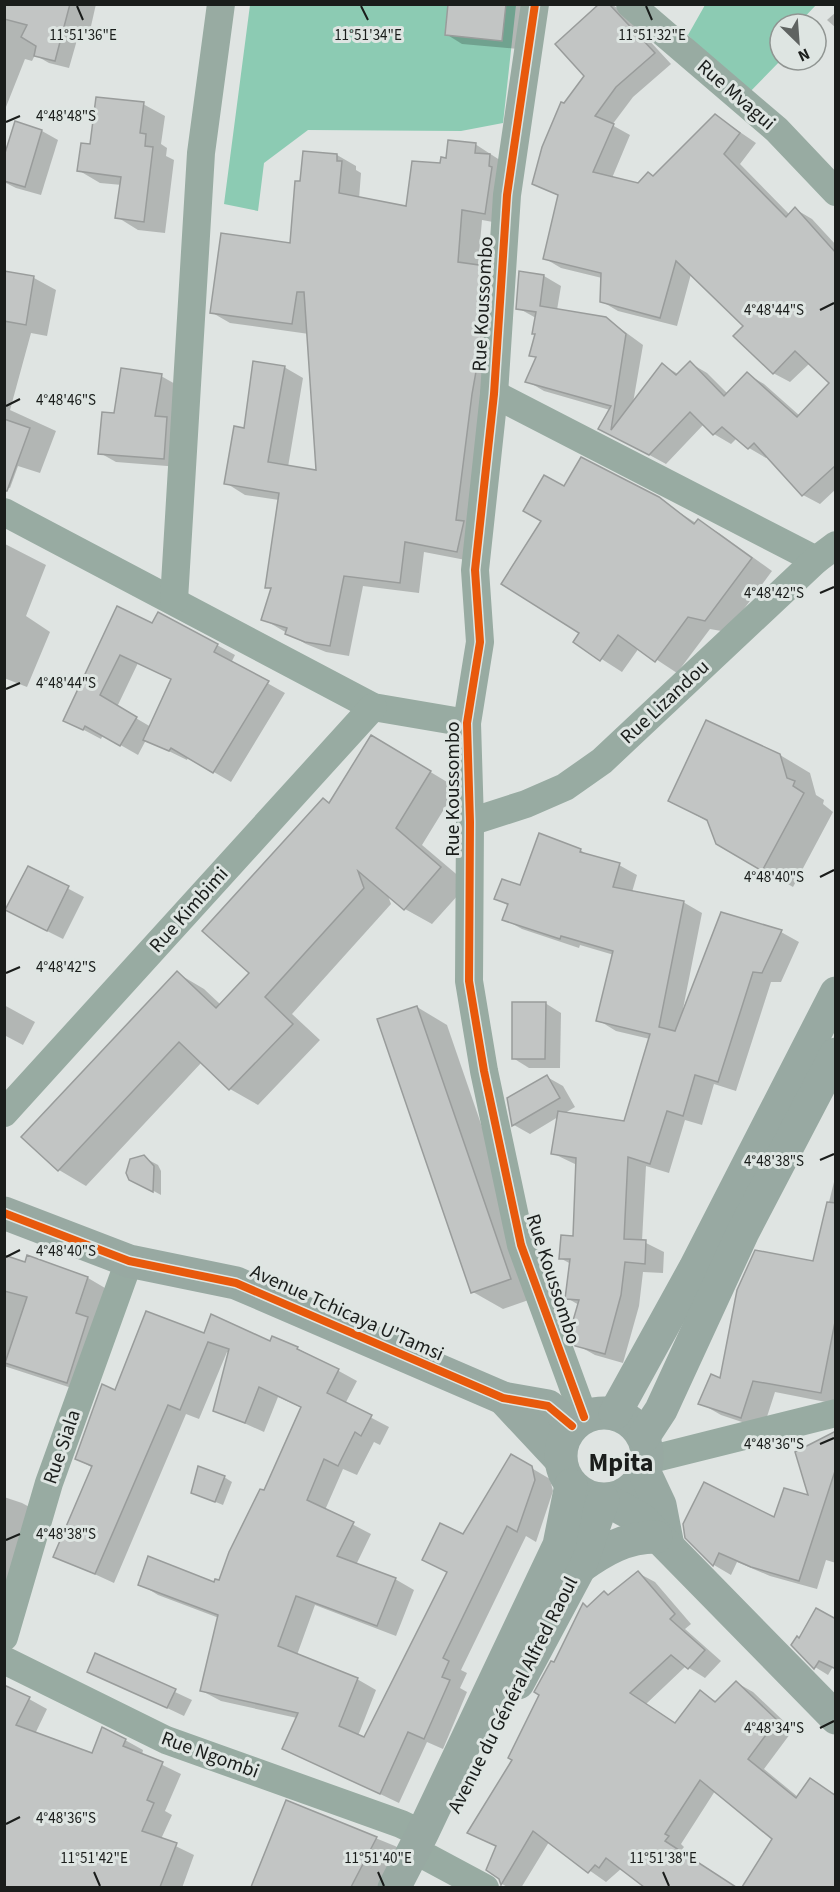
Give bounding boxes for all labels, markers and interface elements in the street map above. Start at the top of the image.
north arrow [768,12,828,72]
text: 11°51'36"E [49,25,117,46]
text: 11°51'34"E [334,25,402,46]
text: 11°51'32"E [618,25,686,46]
text: N [794,42,813,67]
street label: Rue Mvagui [691,53,781,137]
text: 4°48'48"S [36,106,96,127]
street label: Rue Koussombo [465,236,501,372]
text: 4°48'44"S [744,300,804,321]
text: 4°48'46"S [36,390,96,411]
text: 4°48'42"S [744,583,804,604]
street label: Rue Lizandou [614,653,716,751]
text: 4°48'44"S [36,673,96,694]
street label: Rue Koussombo [439,721,467,857]
street label: Rue Kimbimi [143,861,235,959]
text: 4°48'40"S [744,867,804,888]
text: 4°48'42"S [36,957,96,978]
text: 4°48'38"S [744,1151,804,1172]
street label: Rue Koussombo [519,1210,587,1348]
text: 4°48'40"S [36,1241,96,1262]
street label: Avenue Tchicaya U'Tamsi [246,1258,448,1368]
street label: Rue Siala [36,1406,88,1488]
text: 4°48'36"S [744,1434,804,1455]
district label: Mpita [588,1444,654,1481]
text: 4°48'38"S [36,1524,96,1545]
street label: Avenue du Général Alfred Raoul [441,1572,585,1818]
text: 4°48'34"S [744,1718,804,1739]
street label: Rue Ngombi [157,1724,263,1786]
text: 4°48'36"S [36,1808,96,1829]
text: 11°51'42"E [60,1848,128,1869]
text: 11°51'40"E [344,1848,412,1869]
text: 11°51'38"E [629,1848,697,1869]

